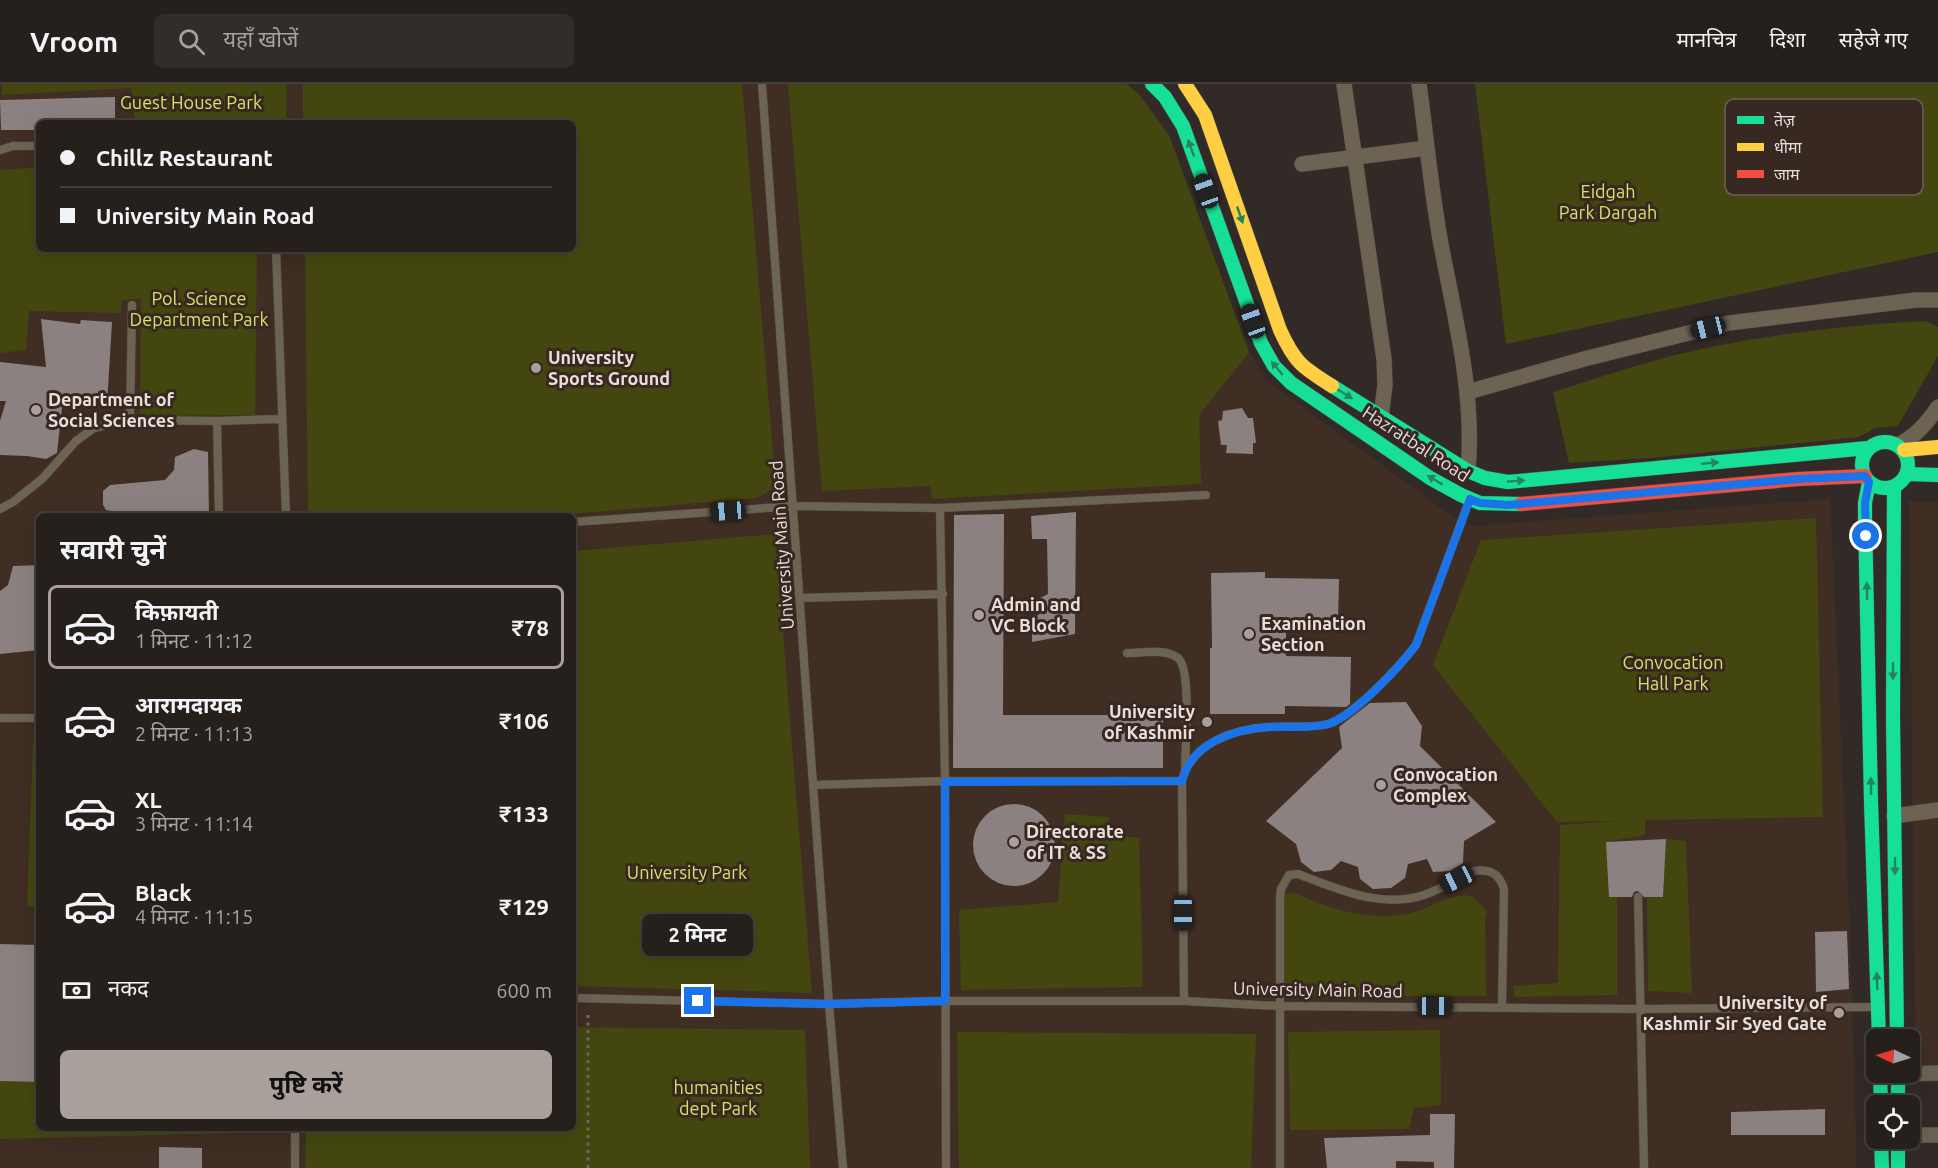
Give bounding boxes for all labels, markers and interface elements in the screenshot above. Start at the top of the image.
search box [154,14,574,68]
icon: search [175,25,208,58]
text: Vroom [30,26,118,57]
text: यहाँ खोजें [223,26,298,51]
text: मानचित्र [1676,27,1737,51]
text: दिशा [1770,27,1806,51]
text: सहेजे गए [1839,27,1908,51]
park label: Guest House Park [120,92,262,112]
legend [1725,99,1923,195]
text: तेज़ [1774,111,1796,129]
text: धीमा [1774,138,1803,156]
one-way arrow [1185,139,1195,157]
text: Chillz Restaurant [96,145,273,170]
text: जाम [1774,165,1800,183]
car [1191,171,1221,211]
park label: Eidgah Park Dargah [1559,181,1657,222]
text: University Main Road [96,203,315,228]
one-way arrow [1235,206,1245,224]
park label: Pol. Science Department Park [129,288,269,329]
car [1238,301,1268,341]
car [1688,315,1728,341]
place label: University Sports Ground [548,347,670,388]
one-way arrow [1270,360,1283,376]
marker: University Sports Ground [529,361,543,375]
one-way arrow [1336,388,1352,400]
place label: Department of Social Sciences [48,389,175,430]
street label: Hazratbal Road [1359,401,1474,485]
marker: Department of Social Sciences [29,403,43,417]
one-way arrow [1700,458,1719,468]
street label: University Main Road [765,460,797,630]
one-way arrow [1427,475,1443,486]
one-way arrow [1506,476,1525,486]
car [709,501,747,521]
route start [1852,522,1879,549]
text: सवारी चुनें [60,534,166,564]
one-way arrow [1862,582,1872,601]
place label: Admin and VC Block [991,594,1081,635]
text: किफ़ायती [135,599,219,624]
icon: car [63,600,117,654]
marker: Admin and VC Block [972,608,986,622]
place label: Examination Section [1261,613,1366,654]
text: ₹78 [512,615,549,640]
marker: Examination Section [1242,627,1256,641]
text: 1 मिनट · 11:12 [135,629,253,652]
park label: Convocation Hall Park [1623,652,1723,693]
one-way arrow [1888,662,1898,681]
text: आरामदायक [135,692,242,717]
icon: car [63,693,117,747]
place label: University of Kashmir [1104,701,1196,742]
text: ₹106 [499,708,549,733]
marker: University of Kashmir [1200,715,1214,729]
text: 2 मिनट · 11:13 [135,722,253,745]
place label: Convocation Complex [1393,764,1498,805]
one-way arrow [1866,777,1876,796]
marker: Convocation Complex [1374,778,1388,792]
icon: car [63,786,117,840]
text: XL [135,787,162,812]
text: ₹133 [499,801,549,826]
text: 3 मिनट · 11:14 [135,812,253,835]
place label: Directorate of IT & SS [1026,821,1124,862]
marker: Directorate of IT & SS [1007,835,1021,849]
one-way arrow [1890,857,1900,876]
park label: University Park [627,862,747,882]
car [1437,863,1477,895]
icon: car [63,879,117,933]
text: Black [135,880,192,905]
text: ₹129 [499,894,549,919]
car [1174,895,1192,931]
text: 4 मिनट · 11:15 [135,905,253,928]
callout: 2 मिनट [642,914,754,956]
text: 2 मिनट [669,923,727,946]
one-way arrow [1872,972,1881,991]
icon: cash [60,974,93,1007]
text: नकद [108,975,149,1000]
street label: University Main Road [1233,978,1403,1000]
text: 600 m [496,979,552,1002]
route end [684,987,711,1014]
place label: University of Kashmir Sir Syed Gate [1642,992,1828,1033]
car [1417,997,1453,1015]
marker: University of Kashmir Sir Syed Gate [1832,1006,1846,1020]
north arrow [1866,1029,1920,1083]
map controls [1866,1029,1920,1149]
button: पुष्टि करें [60,1050,552,1119]
park label: humanities dept Park [673,1077,763,1118]
button: locate [1866,1095,1920,1149]

